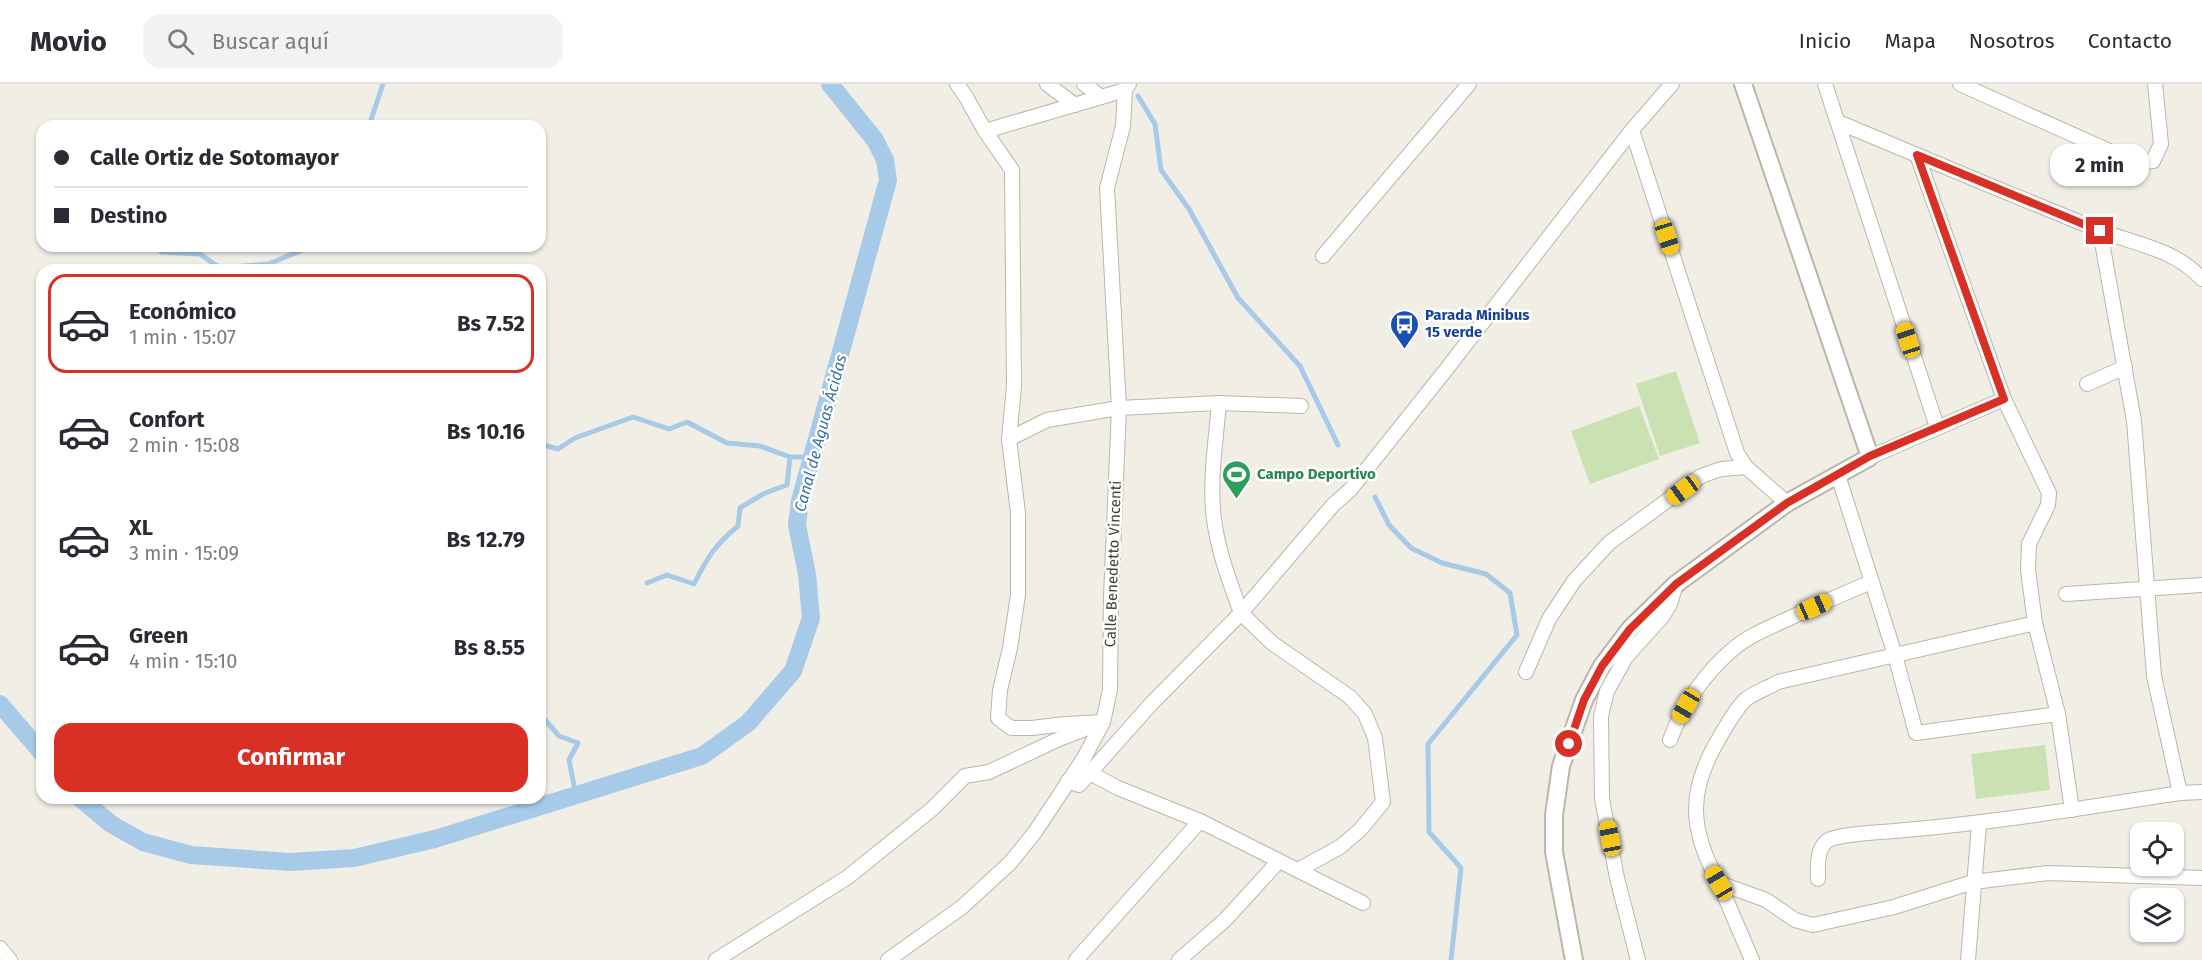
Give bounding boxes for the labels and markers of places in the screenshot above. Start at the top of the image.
place label: Parada Minibus 15 verde [1425,306,1530,341]
bus stop icon: Parada Minibus 15 verde [1388,308,1420,350]
sports icon: Campo Deportivo [1220,458,1252,500]
place label: Campo Deportivo [1257,465,1376,483]

